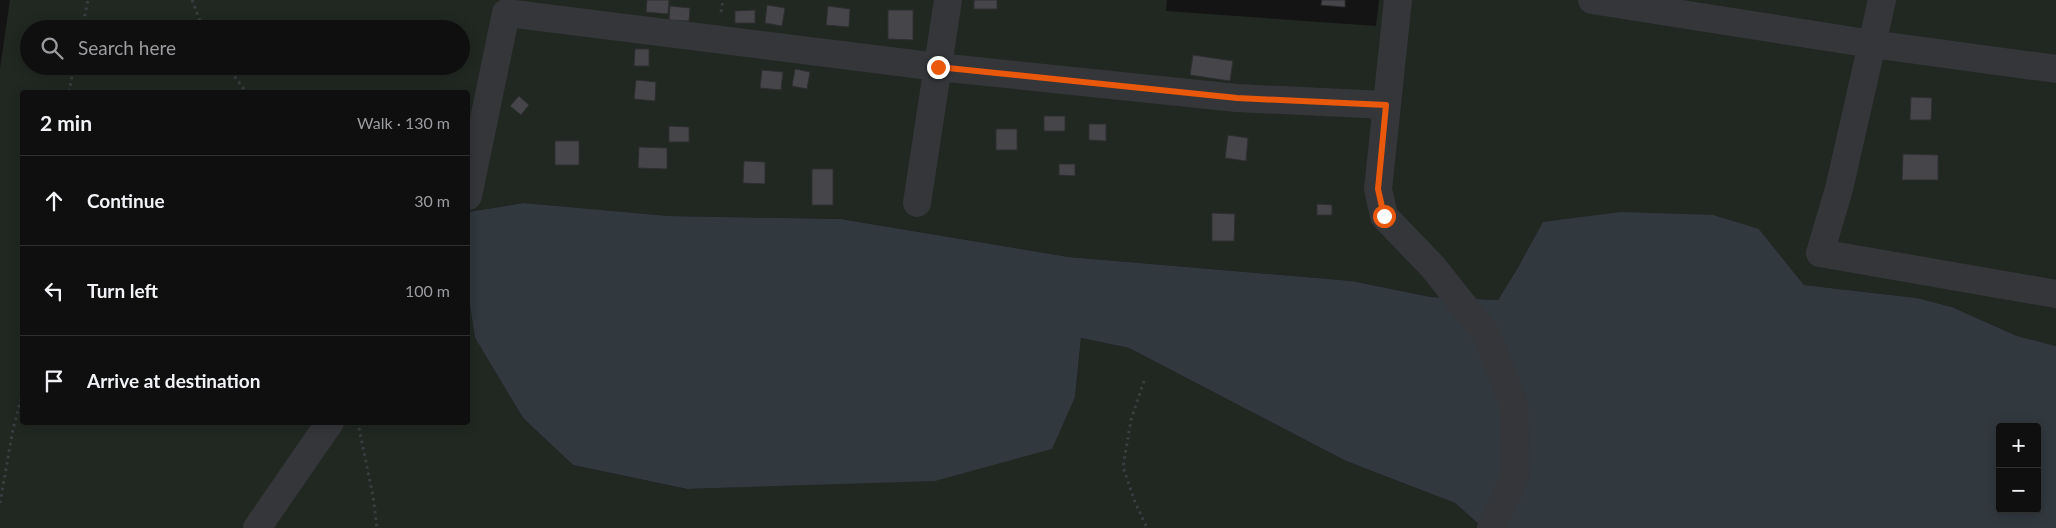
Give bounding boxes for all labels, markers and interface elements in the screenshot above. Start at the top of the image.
search box [20,20,470,75]
icon: search [38,34,66,62]
text: Search here [78,36,176,59]
route end [927,56,950,79]
text: 2 min [40,110,92,135]
text: Walk · 130 m [357,113,450,132]
icon: ahead [40,187,68,215]
text: Continue [87,189,165,212]
text: 30 m [414,191,450,210]
route start [1373,205,1396,228]
icon: left [40,277,68,305]
text: Turn left [87,279,158,302]
text: 100 m [405,281,450,300]
icon: arrive [40,367,68,395]
text: Arrive at destination [87,369,260,392]
map controls [1996,423,2041,513]
button: + [1996,423,2041,468]
button: − [1996,468,2041,513]

